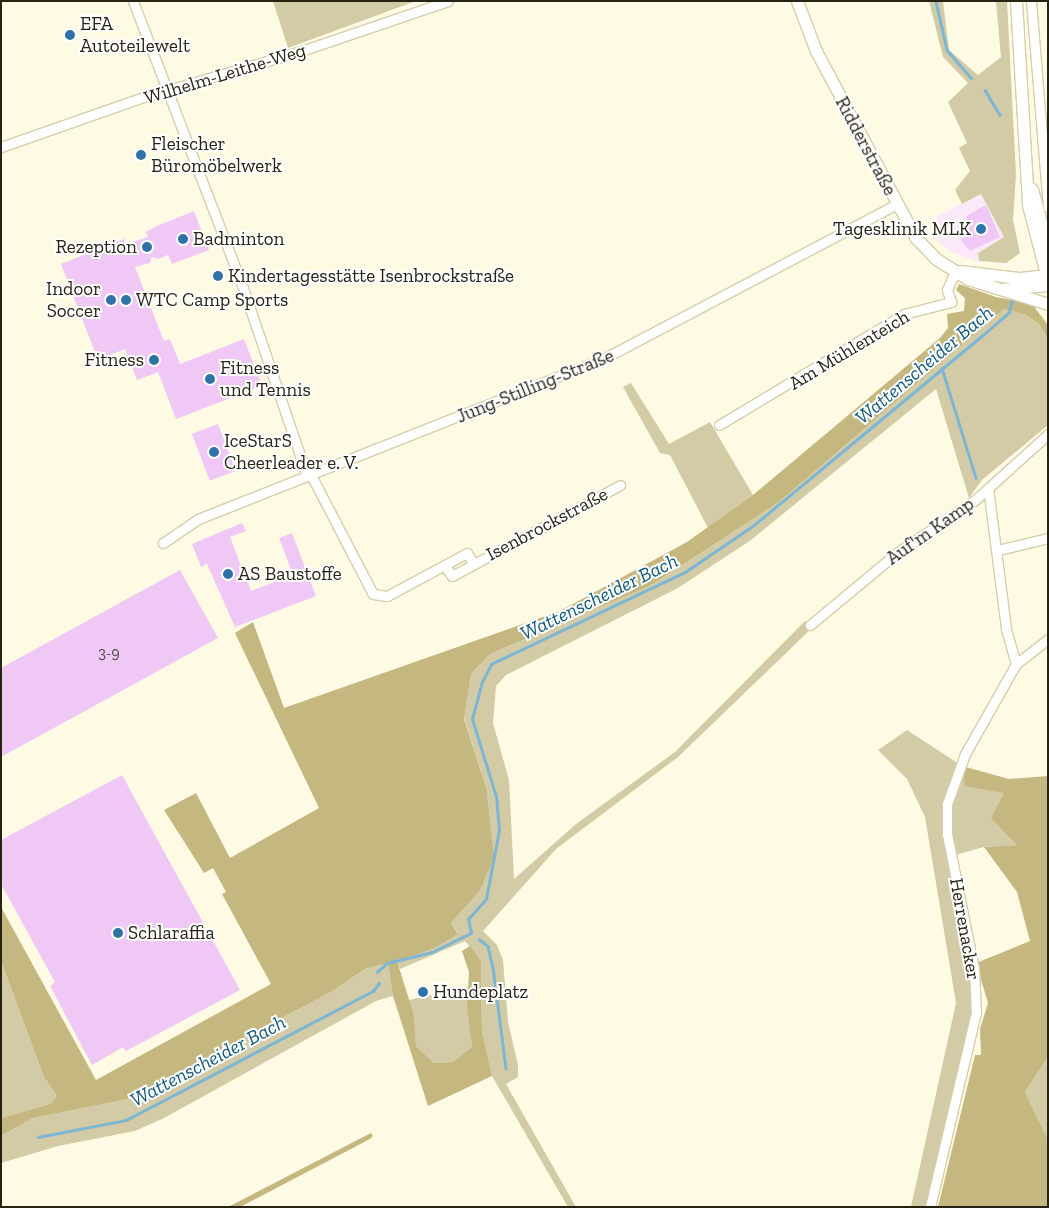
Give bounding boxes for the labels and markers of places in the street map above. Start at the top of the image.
place label: EFA Autoteilewelt [80,13,190,57]
marker: EFA Autoteilewelt [64,29,76,41]
place label: Fleischer Büromöbelwerk [151,133,282,177]
marker: Fleischer Büromöbelwerk [135,149,147,161]
place label: Tagesklinik MLK [833,218,971,240]
marker: Tagesklinik MLK [975,223,987,235]
place label: Badminton [193,228,284,250]
marker: Badminton [177,233,189,245]
place label: Rezeption [55,236,137,258]
marker: Rezeption [141,241,153,253]
place label: Kindertagesstätte Isenbrockstraße [228,265,514,287]
marker: Kindertagesstätte Isenbrockstraße [212,270,224,282]
place label: Indoor Soccer [46,278,101,322]
place label: WTC Camp Sports [136,289,288,311]
marker: Indoor Soccer [105,294,117,306]
marker: WTC Camp Sports [120,294,132,306]
place label: Fitness [85,349,144,371]
marker: Fitness [148,354,160,366]
place label: Fitness und Tennis [220,357,311,401]
marker: Fitness und Tennis [204,373,216,385]
place label: IceStarS Cheerleader e. V. [224,430,360,474]
marker: IceStarS Cheerleader e. V. [208,446,220,458]
place label: AS Baustoffe [238,563,342,585]
marker: AS Baustoffe [222,568,234,580]
place label: Schlaraffia [128,922,215,944]
marker: Schlaraffia [112,927,124,939]
place label: Hundeplatz [433,981,528,1003]
marker: Hundeplatz [417,986,429,998]

